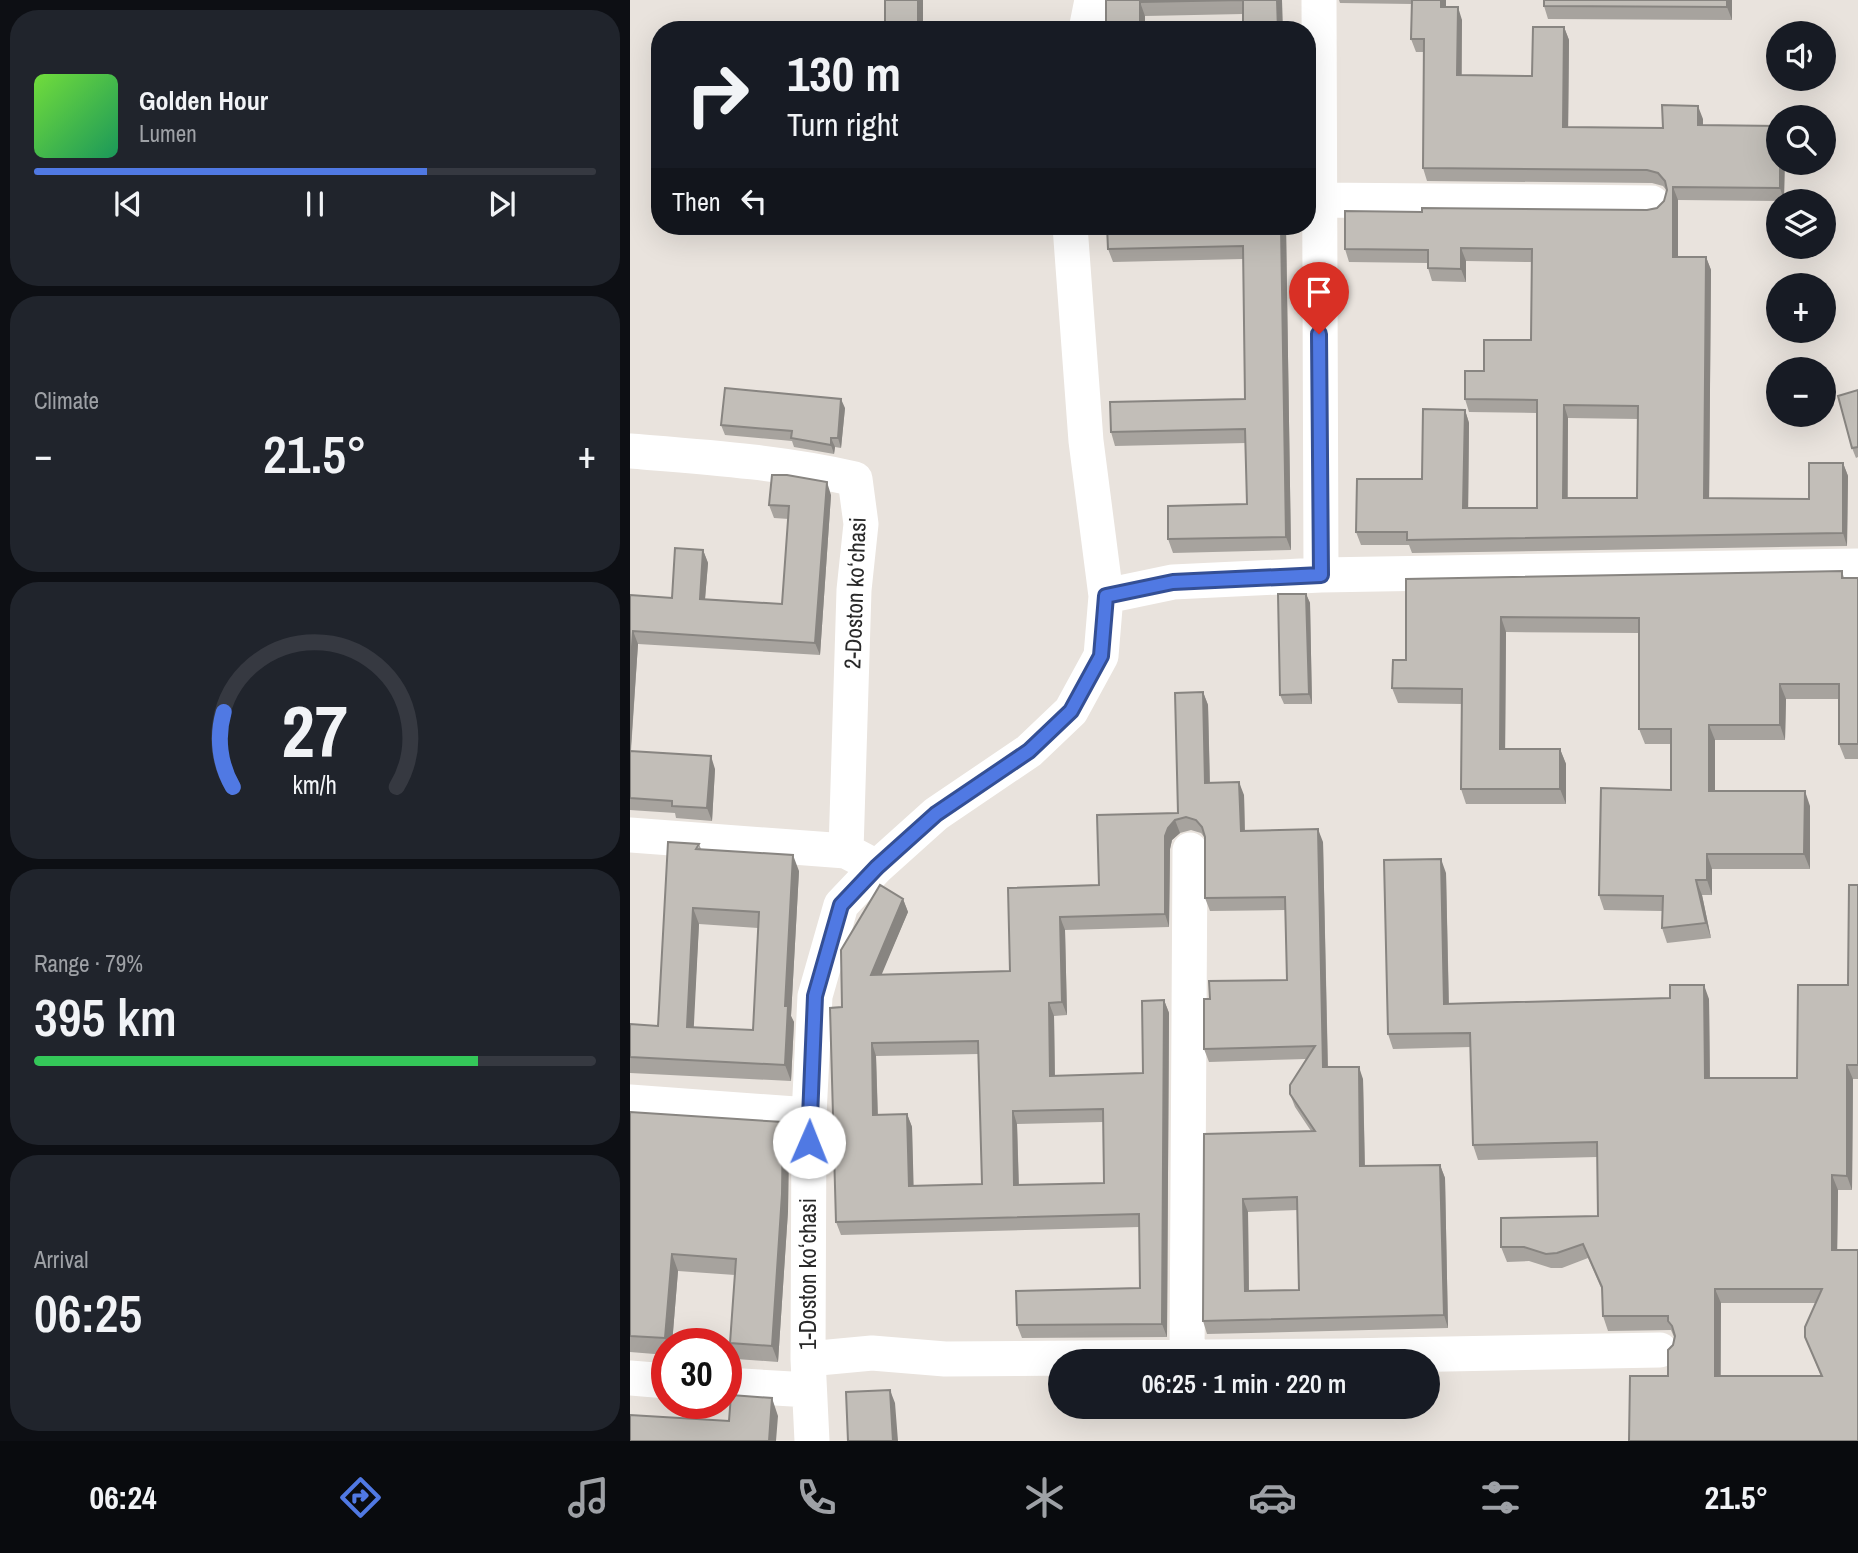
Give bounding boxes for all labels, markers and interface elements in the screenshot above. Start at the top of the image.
map controls [1766,21,1836,427]
button: sound [1766,21,1836,91]
text: 130 m [787,40,901,106]
icon: right [672,49,763,140]
text: Golden Hour [139,83,268,118]
text: Turn right [787,103,899,146]
button: search [1766,105,1836,175]
text: Lumen [139,118,197,149]
icon: left [735,182,773,220]
text: Then [672,184,721,219]
icon: previous [109,185,147,223]
icon: pause [296,185,334,223]
icon: next [483,185,521,223]
button: layers [1766,189,1836,259]
pin [1289,262,1349,334]
icon: arrive [1300,273,1338,311]
button: + [1766,273,1836,343]
button: − [1766,357,1836,427]
text: Climate [34,385,99,416]
text: 21.5° [263,419,367,489]
text: − [34,429,52,480]
text: + [578,429,596,480]
street label: 2-Doston koʻchasi [836,517,873,669]
text: 27 [282,682,348,780]
text: km/h [293,767,337,801]
text: Range · 79% [34,948,143,979]
text: 395 km [34,982,177,1052]
position arrow [772,1105,846,1179]
street label: 1-Doston koʻchasi [792,1198,823,1350]
text: Arrival [34,1244,89,1275]
text: 06:25 [34,1278,142,1348]
speed limit sign: 30 [651,1328,742,1419]
text: 06:25 · 1 min · 220 m [1142,1366,1346,1401]
icon: directions [336,1473,385,1522]
icon: music [564,1473,613,1522]
icon: phone [792,1473,841,1522]
icon: climate [1020,1473,1069,1522]
icon: car [1248,1473,1297,1522]
icon: filters [1476,1473,1525,1522]
text: 06:24 [90,1476,157,1519]
text: 21.5° [1705,1476,1768,1519]

